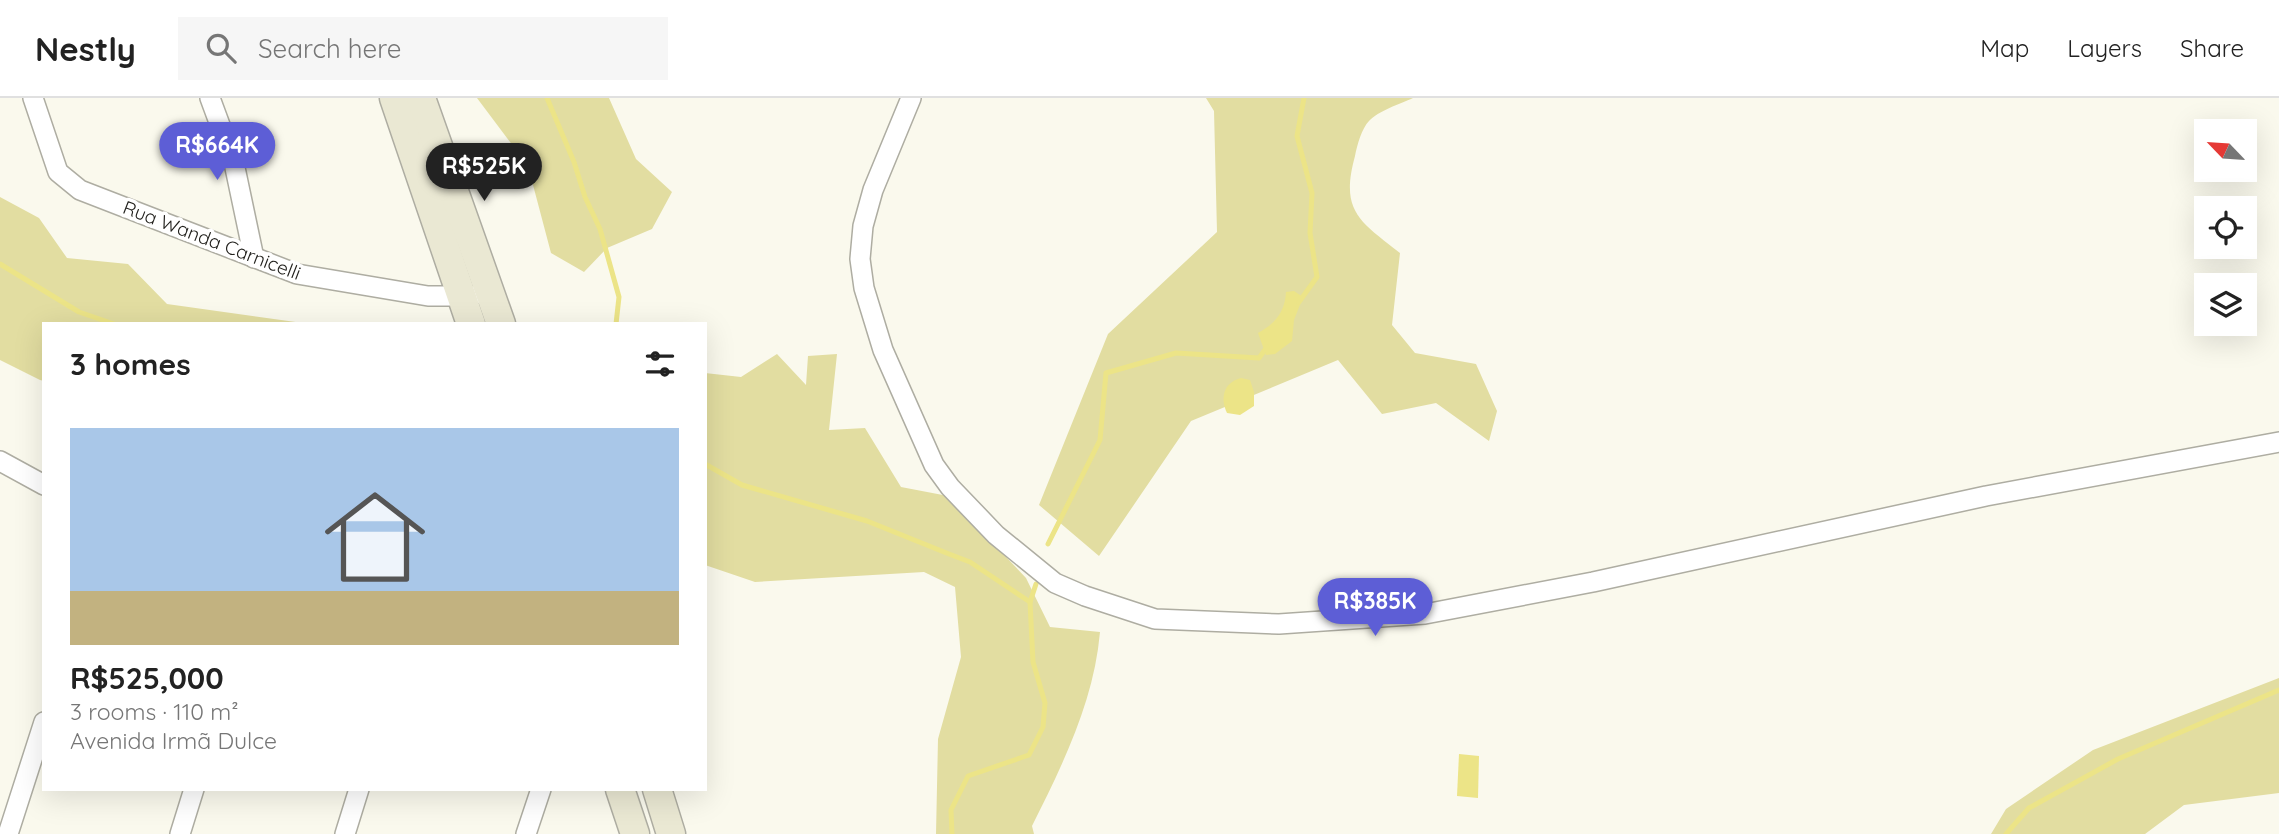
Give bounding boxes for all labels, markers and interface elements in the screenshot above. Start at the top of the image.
search box [178,17,668,80]
text: Nestly [35,28,136,69]
icon: search [202,29,240,67]
text: Search here [258,32,401,65]
text: Map [1980,33,2029,63]
text: Layers [2067,33,2142,63]
text: Share [2180,33,2244,63]
north arrow [2194,119,2258,182]
map controls [2194,119,2257,336]
pin: R$664K [160,122,274,182]
text: R$664K [175,130,259,159]
pin: R$525K [427,144,541,203]
text: R$525K [442,151,526,180]
street label: Rua Wanda Carnicelli [120,195,304,285]
button: locate [2194,196,2257,259]
button: layers [2194,273,2257,336]
text: 3 homes [70,345,191,383]
icon: filters [641,345,679,383]
icon: home [312,474,438,600]
pin: R$385K [1318,578,1432,638]
text: R$385K [1334,586,1416,615]
text: R$525,000 [70,659,224,697]
text: 3 rooms · 110 m² [70,697,239,726]
text: Avenida Irmã Dulce [70,726,277,755]

